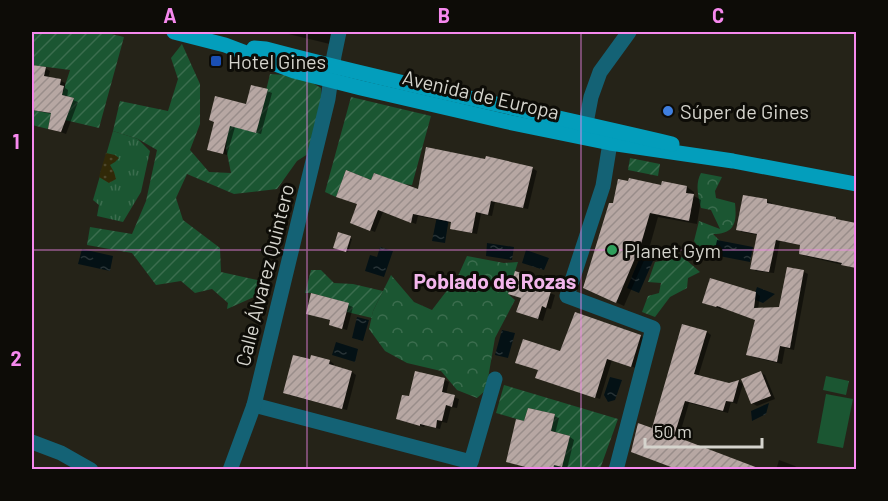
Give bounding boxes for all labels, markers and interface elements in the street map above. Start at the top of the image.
text: A [163,3,177,27]
text: B [438,3,450,27]
text: C [712,3,724,27]
place label: Hotel Gines [228,49,326,73]
marker: Hotel Gines [209,54,223,68]
street label: Avenida de Europa [400,64,562,124]
place label: Súper de Gines [680,99,809,123]
marker: Súper de Gines [661,104,675,118]
text: 1 [12,129,20,153]
street label: Calle Álvarez Quintero [230,181,298,369]
place label: Planet Gym [624,238,721,262]
marker: Planet Gym [605,243,619,257]
district label: Poblado de Rozas [414,268,576,293]
text: 2 [10,346,22,370]
scale bar [645,411,762,449]
text: 50 m [654,420,692,442]

